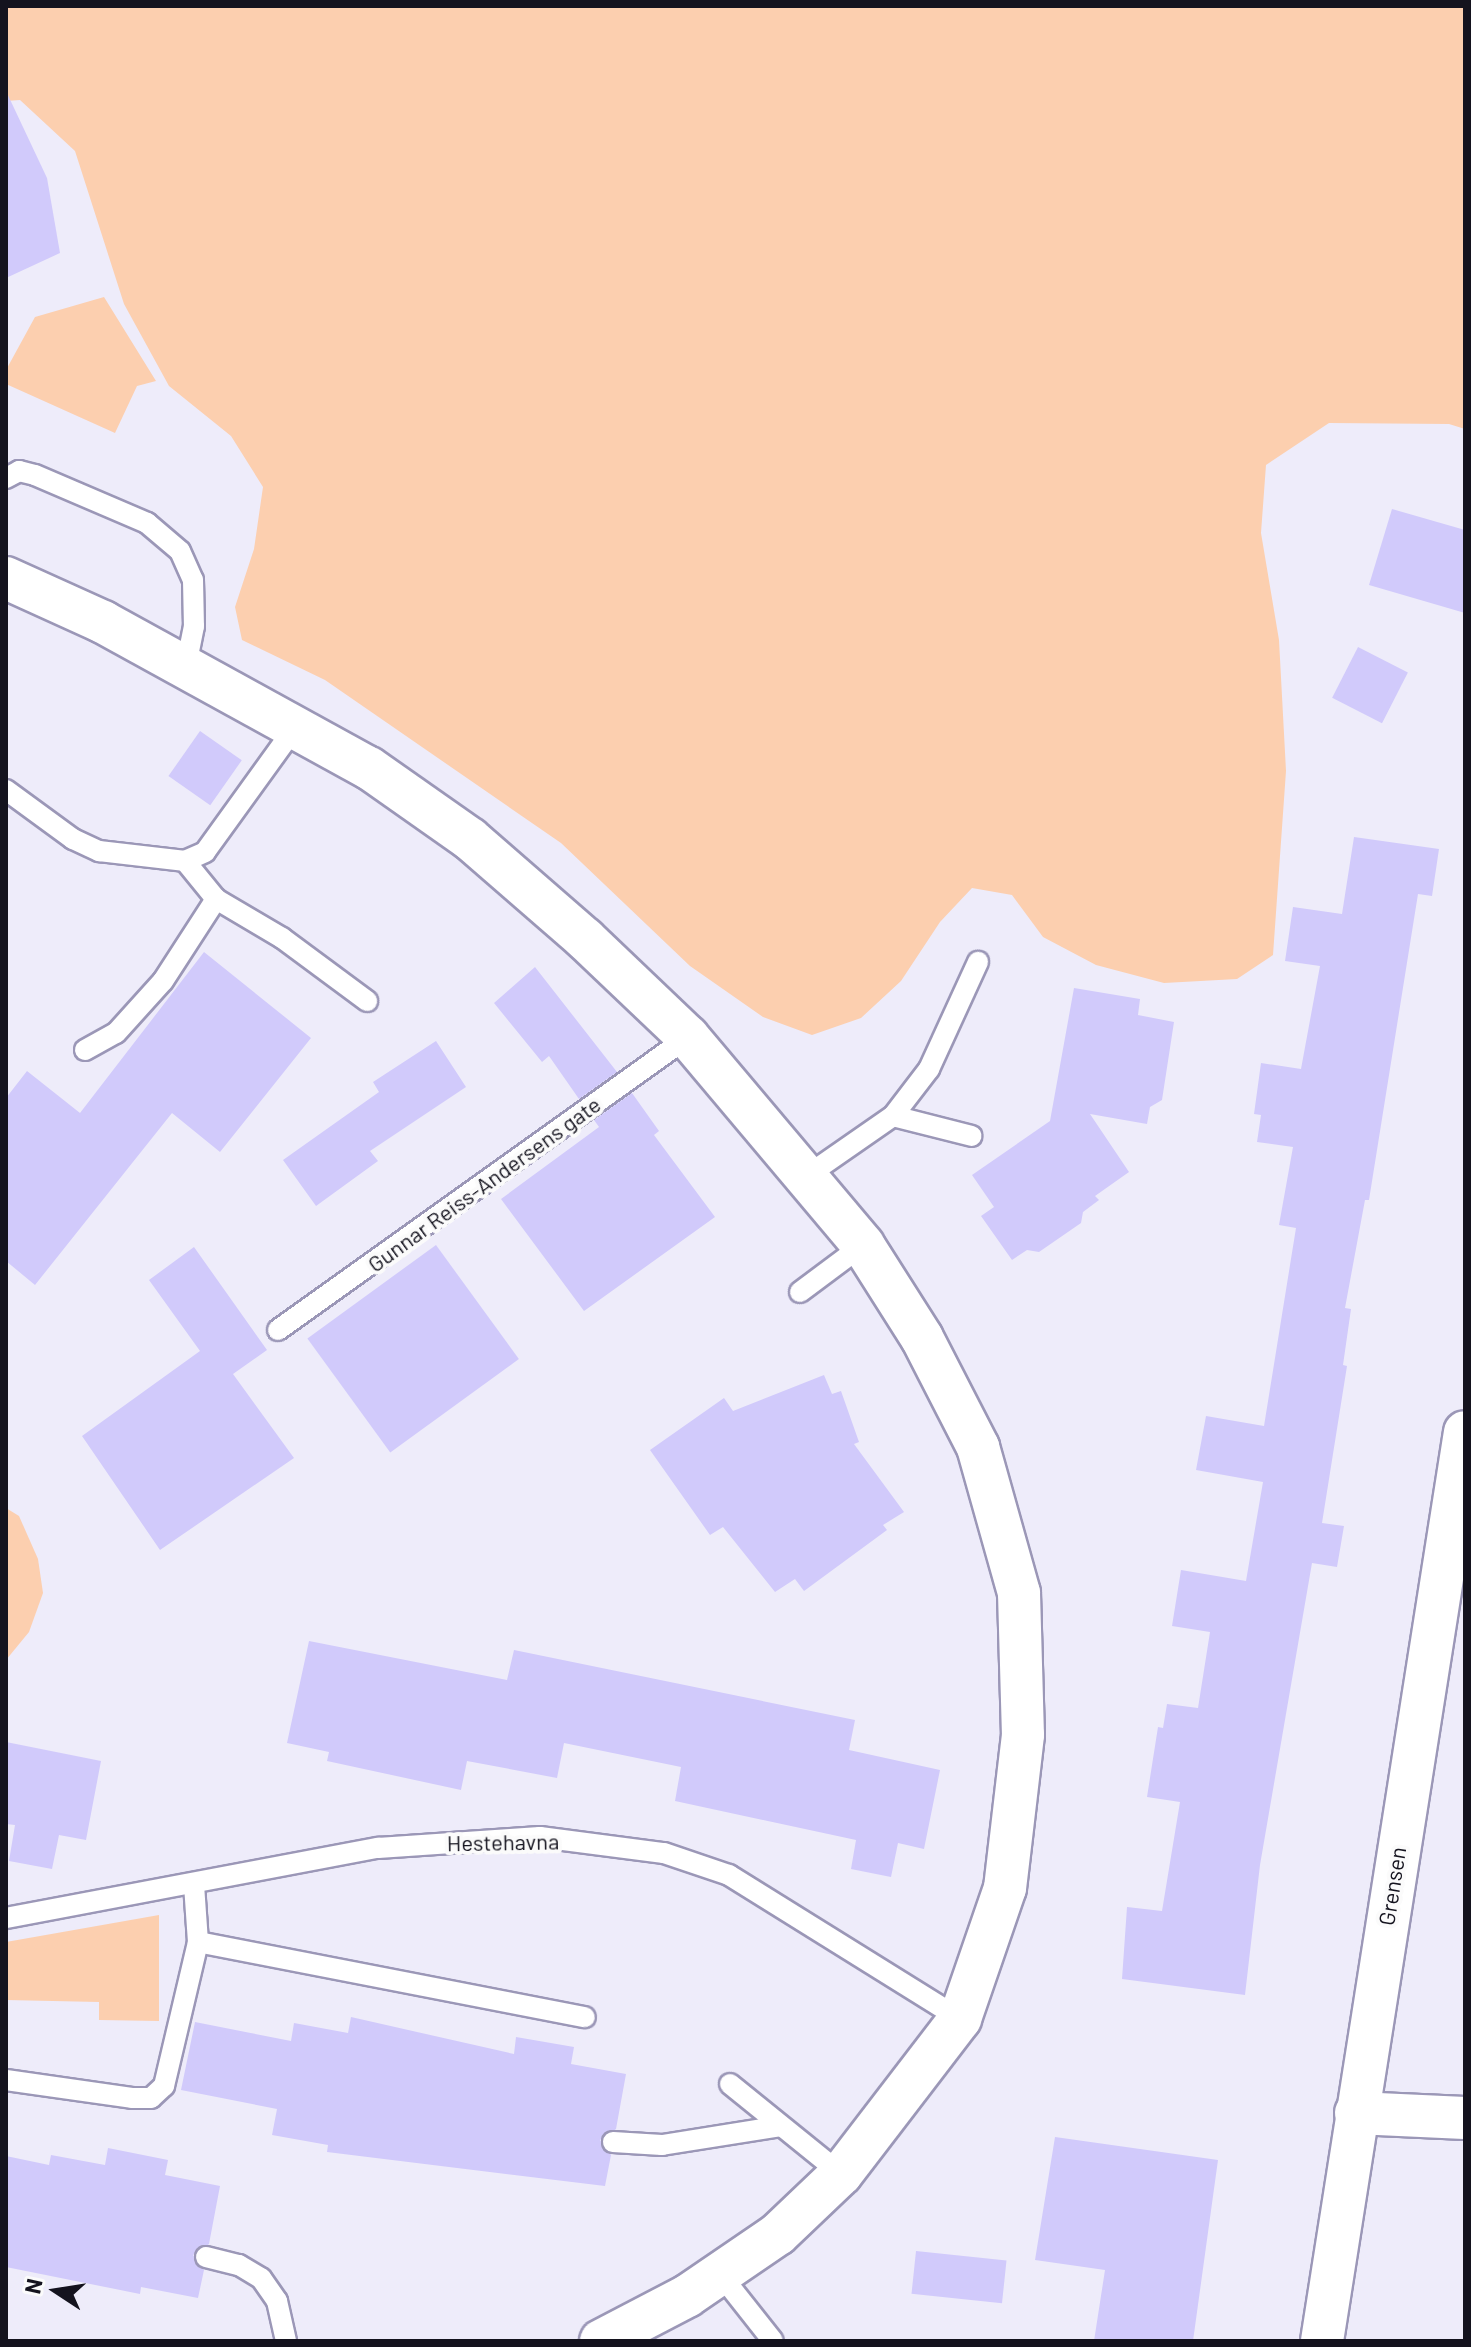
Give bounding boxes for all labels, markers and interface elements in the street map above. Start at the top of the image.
street label: Gunnar Reiss-Andersens gate [363,1091,605,1277]
street label: Hestehavna [447,1828,559,1856]
street label: Grensen [1373,1845,1411,1927]
north arrow [16,2251,96,2331]
text: N [18,2276,47,2296]

